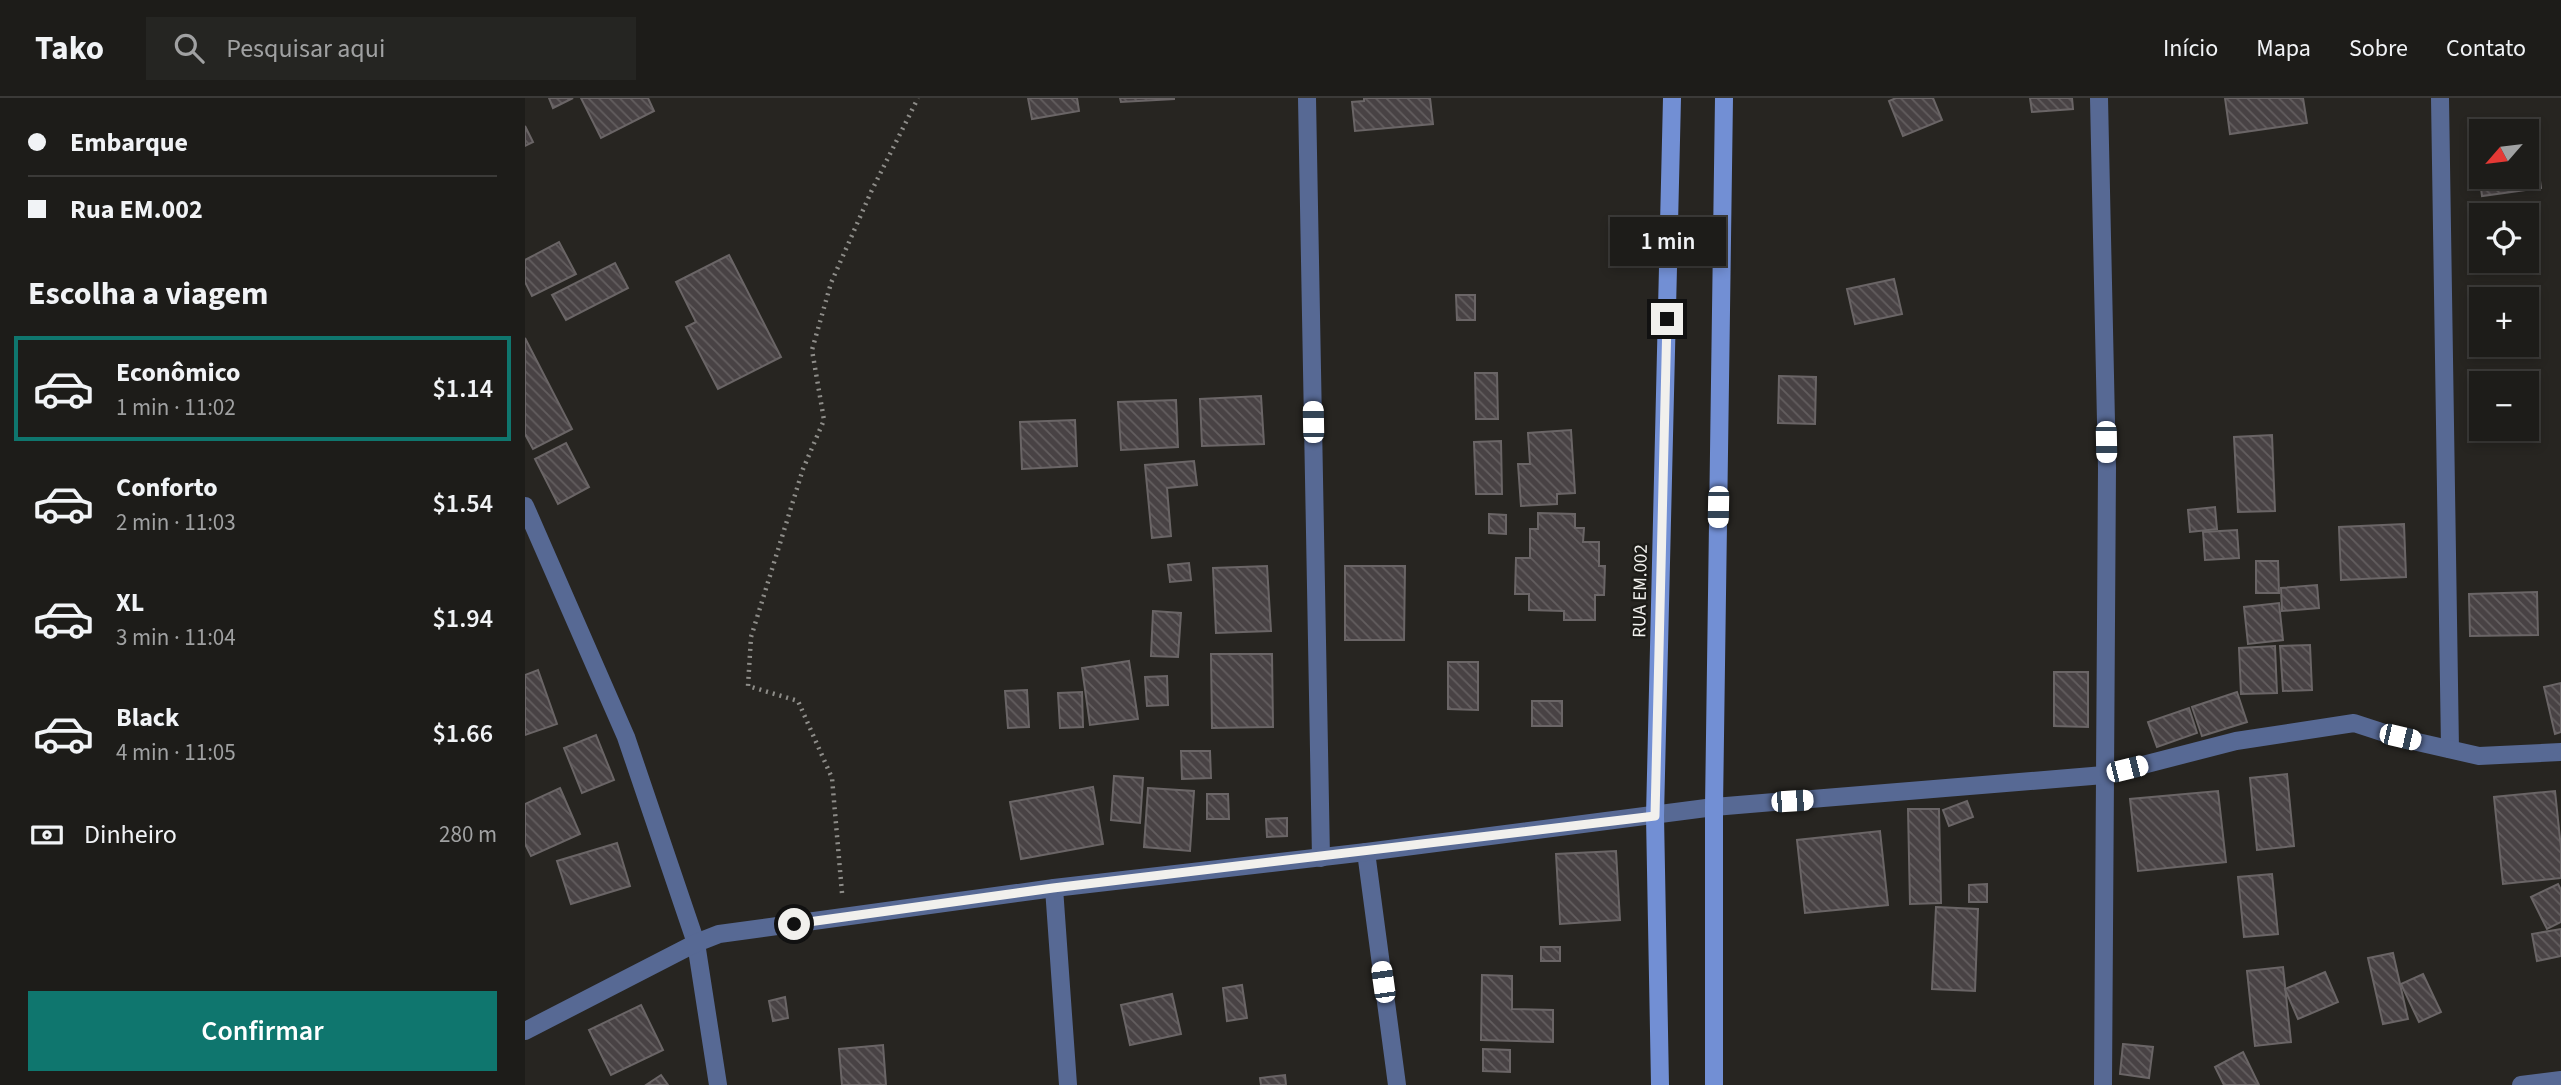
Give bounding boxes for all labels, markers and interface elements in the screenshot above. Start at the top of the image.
search box [146,17,636,80]
text: Tako [35,25,104,72]
icon: search [170,29,208,67]
text: Pesquisar aqui [226,30,385,67]
text: Início [2163,31,2218,66]
text: Mapa [2256,31,2311,66]
text: Sobre [2349,31,2408,66]
text: Contato [2446,31,2526,66]
north arrow [2469,119,2539,189]
map controls [2469,119,2539,441]
text: Embarque [70,124,188,161]
text: Rua EM.002 [70,191,203,228]
button: locate [2469,203,2539,273]
callout: 1 min [1609,218,1725,266]
text: 1 min [1641,225,1695,258]
text: Escolha a viagem [28,271,268,317]
button: + [2469,287,2539,357]
route end [1651,303,1683,335]
text: Econômico [116,354,241,391]
icon: car [32,357,95,420]
text: $1.14 [432,370,493,407]
button: − [2469,371,2539,441]
text: 1 min · 11:02 [116,391,236,424]
car [1303,401,1324,443]
car [2096,421,2117,463]
text: Conforto [116,469,218,506]
icon: car [32,472,95,535]
text: $1.54 [432,485,493,522]
car [1708,486,1729,528]
text: 2 min · 11:03 [116,506,236,539]
street label: RUA EM.002 [1626,544,1655,638]
text: XL [116,584,144,621]
icon: car [32,587,95,650]
text: $1.94 [432,600,493,637]
text: 3 min · 11:04 [116,621,236,654]
text: Black [116,699,179,736]
icon: car [32,702,95,765]
text: $1.66 [432,715,493,752]
car [2378,722,2423,752]
text: 4 min · 11:05 [116,736,236,769]
car [2105,754,2150,784]
car [1771,789,1814,813]
icon: cash [28,816,66,854]
text: Dinheiro [84,816,177,853]
text: 280 m [439,818,497,851]
route start [778,908,810,940]
car [1370,960,1397,1004]
button: Confirmar [28,991,497,1071]

